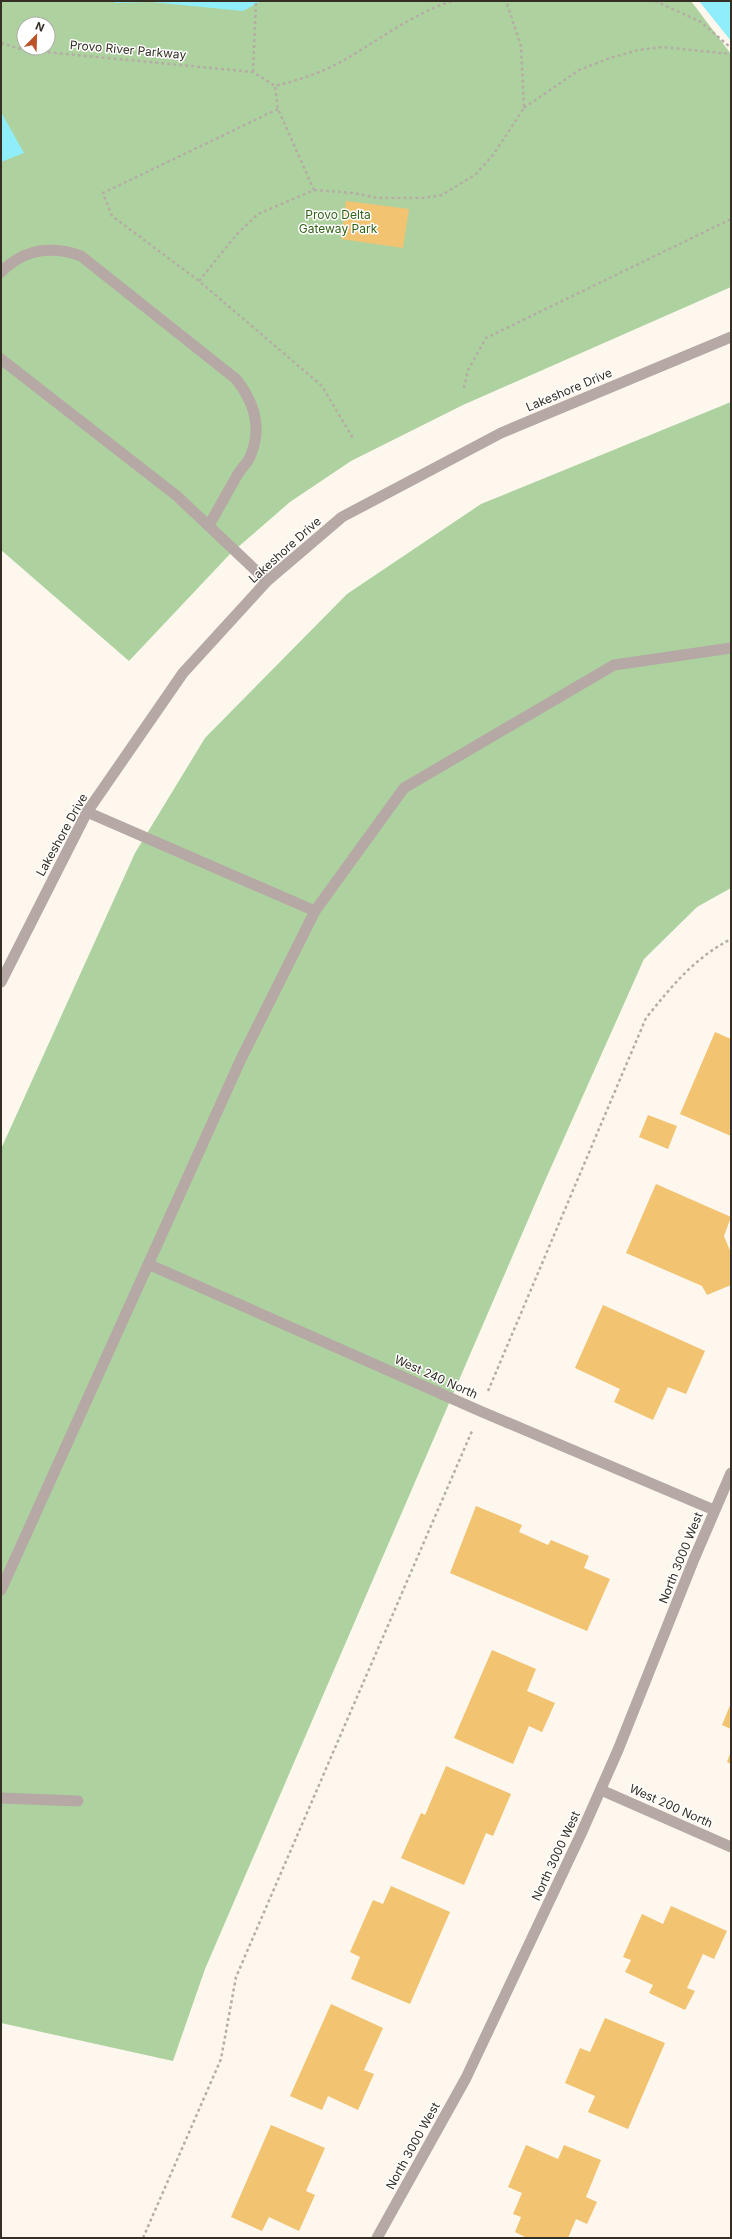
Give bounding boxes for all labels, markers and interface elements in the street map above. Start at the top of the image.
north arrow [16,16,56,56]
text: N [33,19,47,35]
street label: Provo River Parkway [69,37,187,62]
park label: Provo Delta Gateway Park [299,207,378,236]
street label: Lakeshore Drive [524,365,614,414]
street label: Lakeshore Drive [245,513,324,586]
street label: Lakeshore Drive [33,791,90,879]
street label: West 240 North [392,1351,480,1402]
street label: North 3000 West [655,1510,706,1606]
street label: West 200 North [627,1780,715,1831]
street label: North 3000 West [528,1808,583,1903]
street label: North 3000 West [382,2100,443,2192]

